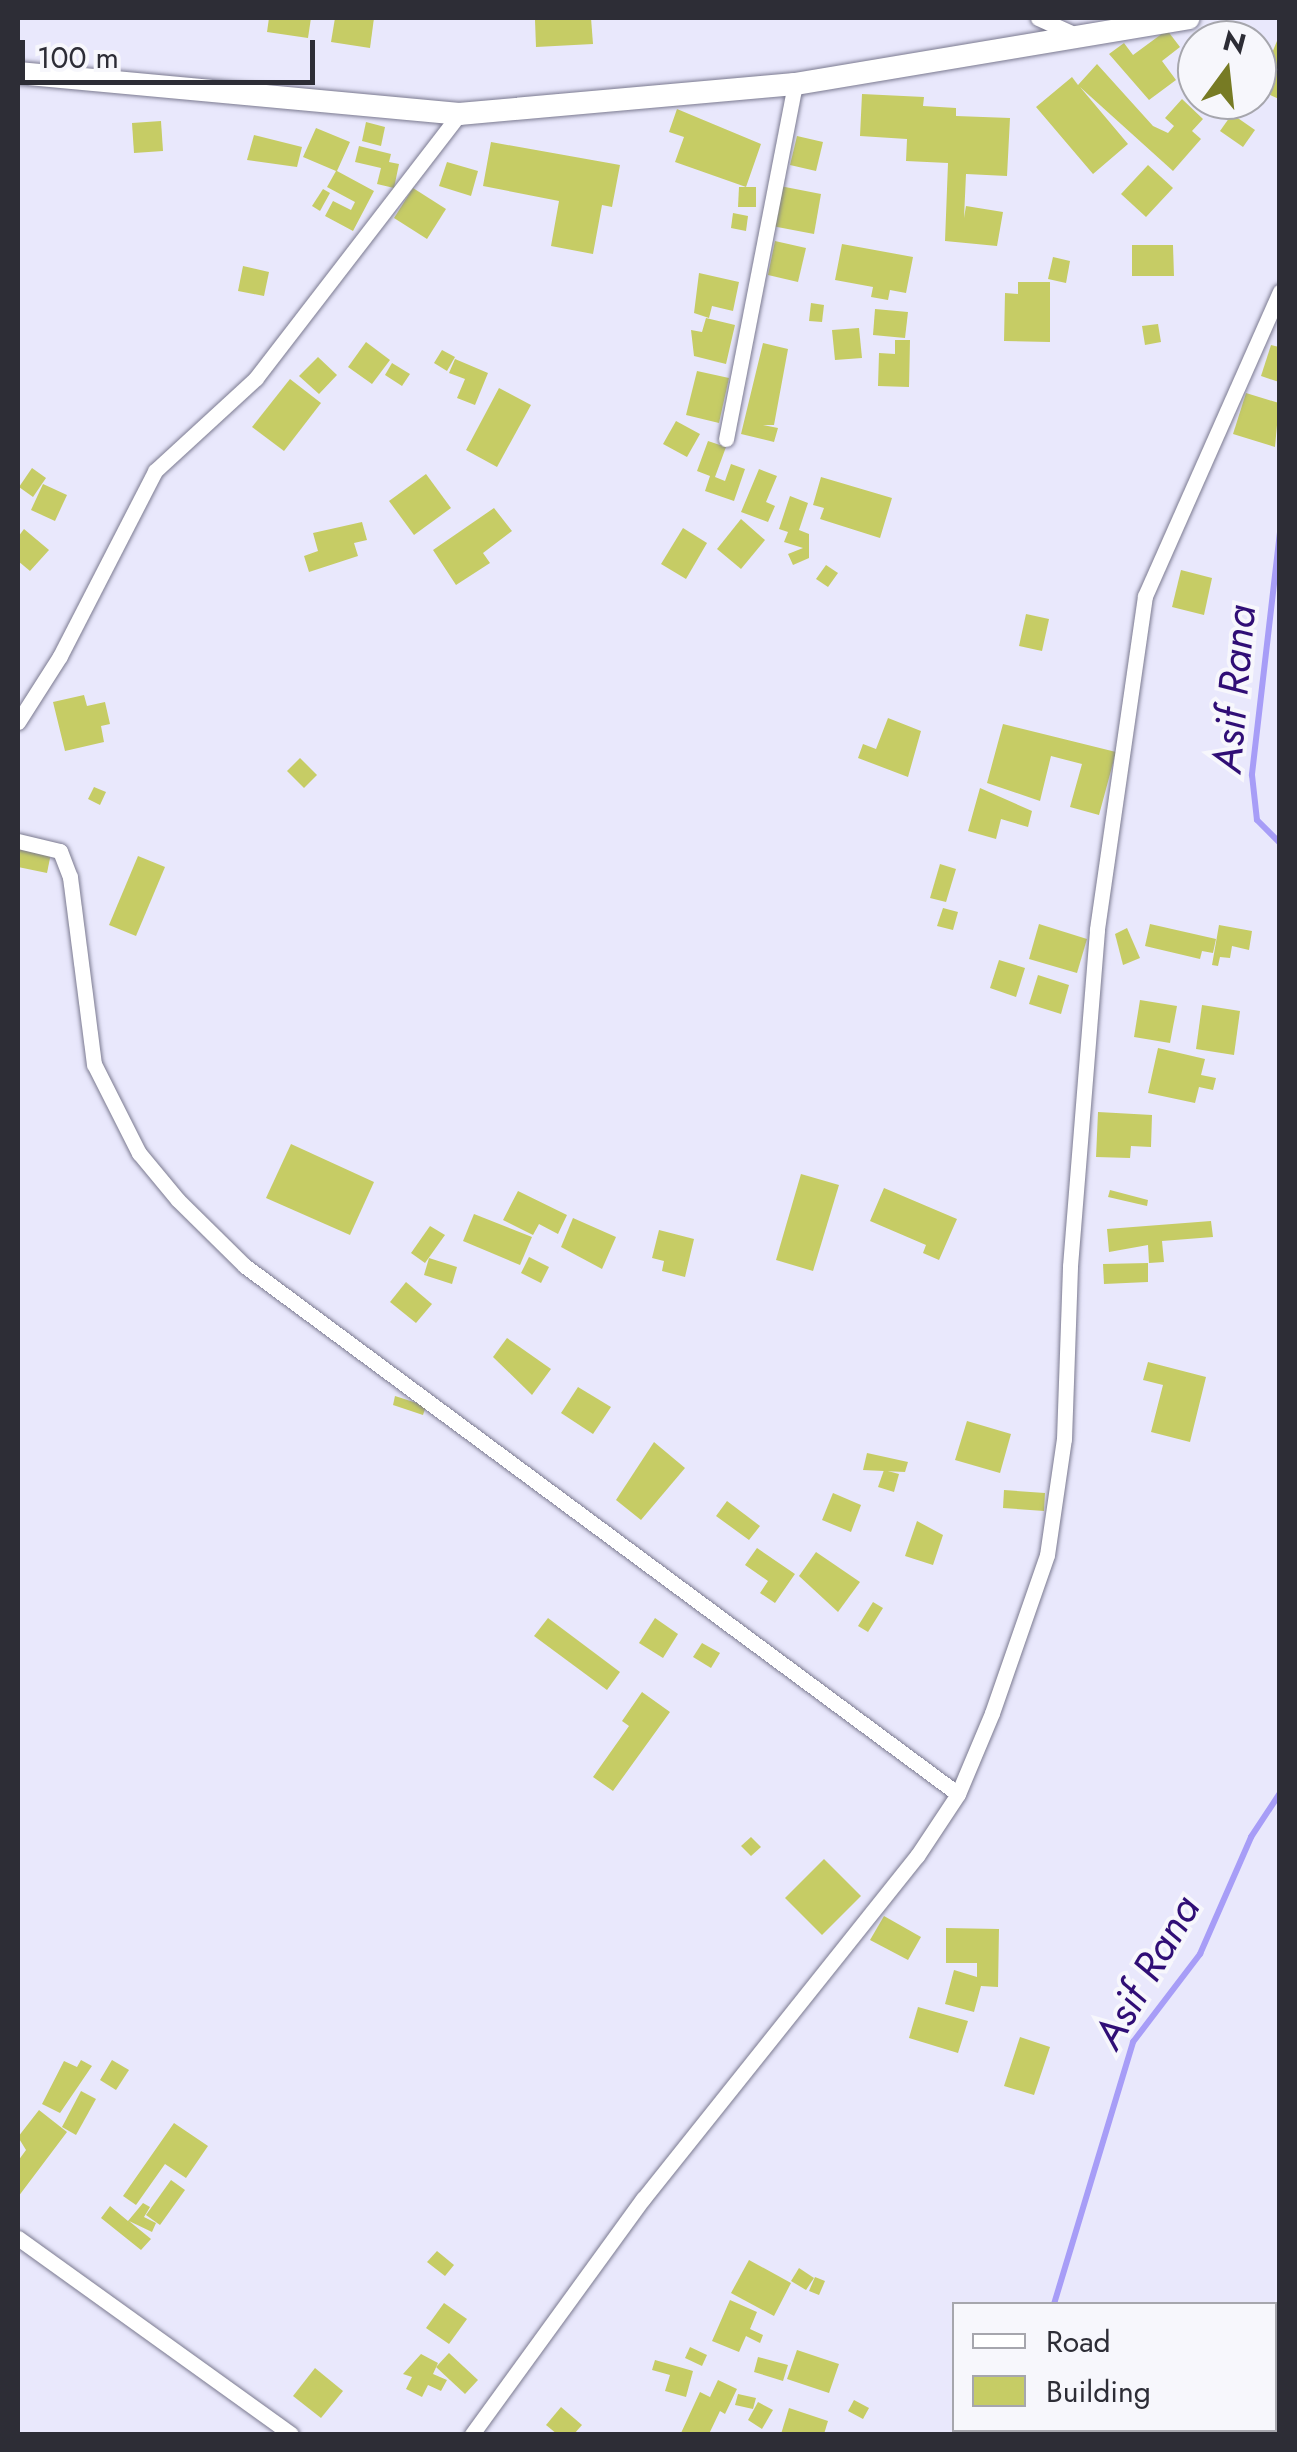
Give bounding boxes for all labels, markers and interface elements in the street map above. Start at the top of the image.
scale bar [25,20,320,82]
north arrow [1177,20,1277,120]
text: N [1218,20,1250,65]
text: 100 m [37,36,119,79]
water label: Asif Rana [1202,603,1266,775]
water label: Asif Rana [1083,1886,1211,2058]
legend [952,2302,1277,2432]
text: Road [1046,2320,1111,2363]
text: Building [1046,2370,1151,2413]

